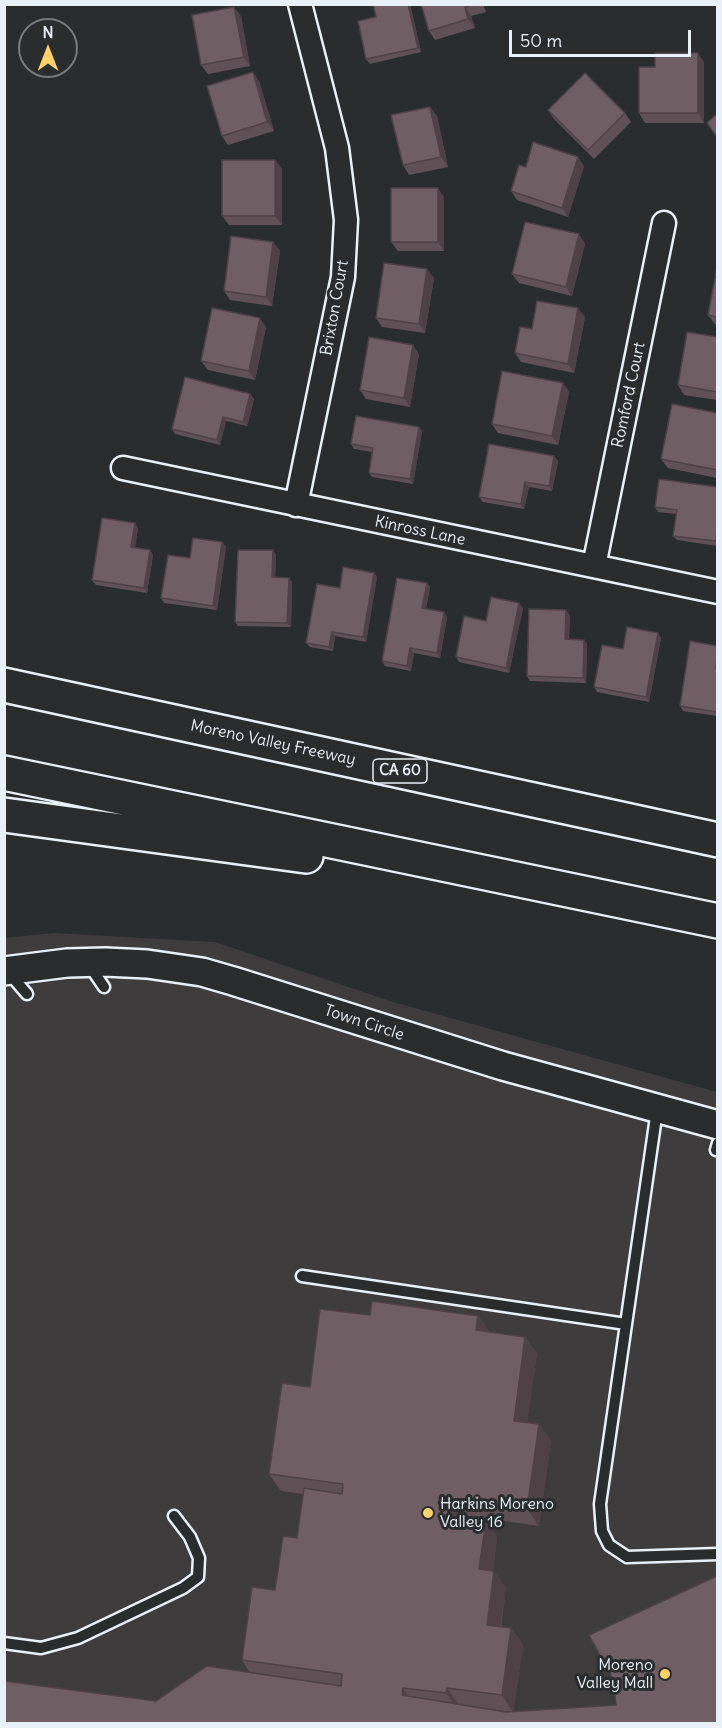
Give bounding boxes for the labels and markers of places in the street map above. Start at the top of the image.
place label: Harkins Moreno Valley 16 [440,1494,554,1532]
marker: Harkins Moreno Valley 16 [421,1506,435,1520]
place label: Moreno Valley Mall [577,1655,653,1693]
marker: Moreno Valley Mall [658,1667,672,1681]

